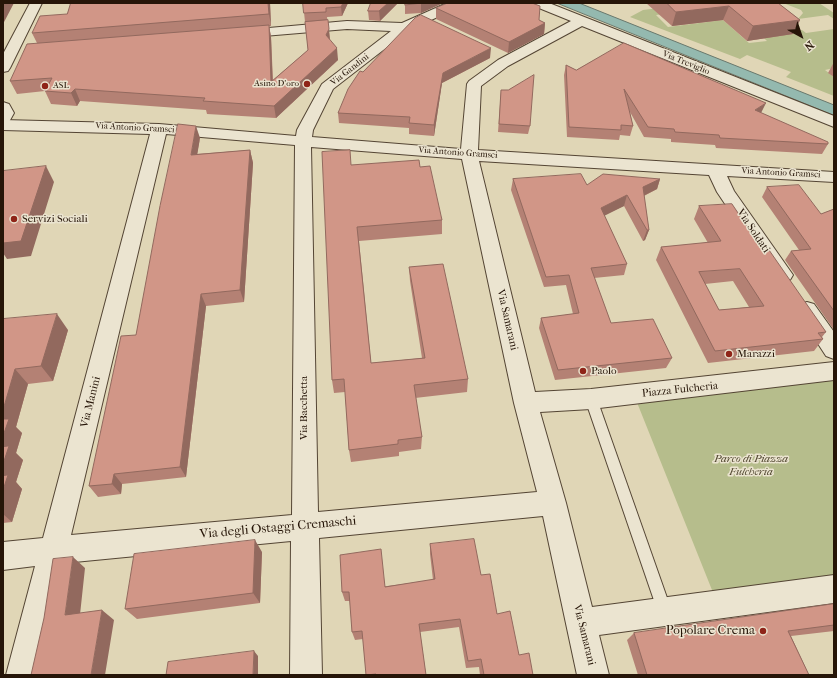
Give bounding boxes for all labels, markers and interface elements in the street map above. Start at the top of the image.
north arrow [781,16,821,56]
text: N [802,38,816,53]
street label: Via Treviglio [661,49,711,77]
street label: Via Gandini [329,52,371,88]
place label: Asino D'oro [254,79,299,89]
marker: Asino D'oro [302,79,312,89]
marker: ASL [40,81,50,91]
place label: ASL [53,81,69,91]
street label: Via Antonio Gramsci [95,121,175,135]
street label: Via Antonio Gramsci [418,145,498,161]
street label: Via Antonio Gramsci [741,166,821,180]
street label: Via Soldati [733,206,773,256]
place label: Servizi Sociali [22,212,88,226]
marker: Servizi Sociali [9,214,19,224]
street label: Via Samarani [494,288,520,352]
place label: Marazzi [737,347,775,361]
marker: Marazzi [724,349,734,359]
place label: Paolo [591,364,617,378]
marker: Paolo [578,366,588,376]
street label: Via Manini [78,375,104,429]
street label: Via Bacchetta [297,376,311,440]
street label: Piazza Fulcheria [641,379,719,401]
park label: Parco di Piazza Fulcheria [714,452,788,478]
street label: Via degli Ostaggi Cremaschi [199,513,357,543]
street label: Via Samarani [570,603,598,667]
place label: Popolare Crema [666,623,755,639]
marker: Popolare Crema [758,626,768,636]

